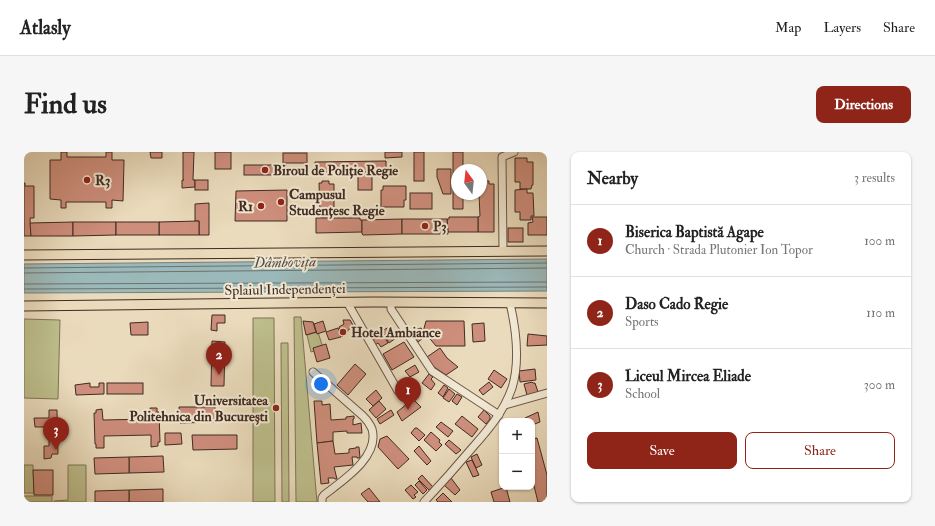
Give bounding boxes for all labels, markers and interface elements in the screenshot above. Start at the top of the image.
text: Atlasly [20,16,71,40]
text: Map [775,19,801,36]
text: Layers [823,19,861,36]
text: Share [883,19,915,36]
button: Directions [816,86,911,123]
text: Find us [24,87,107,122]
place label: Biroul de Poliție Regie [273,162,398,180]
north arrow [451,164,487,200]
marker: Biroul de Poliție Regie [260,165,270,175]
text: Nearby [587,168,638,189]
text: 3 results [854,170,895,186]
place label: R3 [95,172,110,189]
marker: R3 [82,175,92,185]
place label: Campusul Studențesc Regie [289,186,385,220]
marker: Campusul Studențesc Regie [276,197,286,207]
place label: R1 [238,198,253,215]
marker: R1 [256,201,266,211]
place label: P3 [433,218,447,235]
marker: P3 [420,221,430,231]
text: Biserica Baptistă Agape [625,223,764,242]
text: 1 [598,233,602,249]
text: 100 m [864,233,895,249]
text: Church · Strada Plutonier Ion Topor [625,242,813,258]
water label: Dâmbovița [253,252,316,273]
street label: Splaiul Independenței [224,280,346,300]
text: Daso Cado Regie [625,295,728,314]
text: 2 [597,305,603,321]
text: 110 m [866,305,895,321]
text: Sports [625,314,659,330]
place label: Hotel Ambiance [351,324,441,341]
marker: Hotel Ambiance [338,327,348,337]
pin: 2 [206,342,232,375]
text: Liceul Mircea Eliade [625,367,751,386]
your location [311,374,331,394]
pin: 1 [395,377,421,410]
text: 3 [598,377,603,393]
text: 300 m [864,377,895,393]
text: School [625,386,660,402]
place label: Universitatea Politehnica din București [129,392,269,425]
marker: Universitatea Politehnica din București [271,403,281,413]
pin: 3 [43,417,69,450]
map controls [499,418,535,490]
button: + [499,418,535,454]
button: Save [587,432,737,469]
button: Share [745,432,895,469]
button: − [499,454,535,490]

